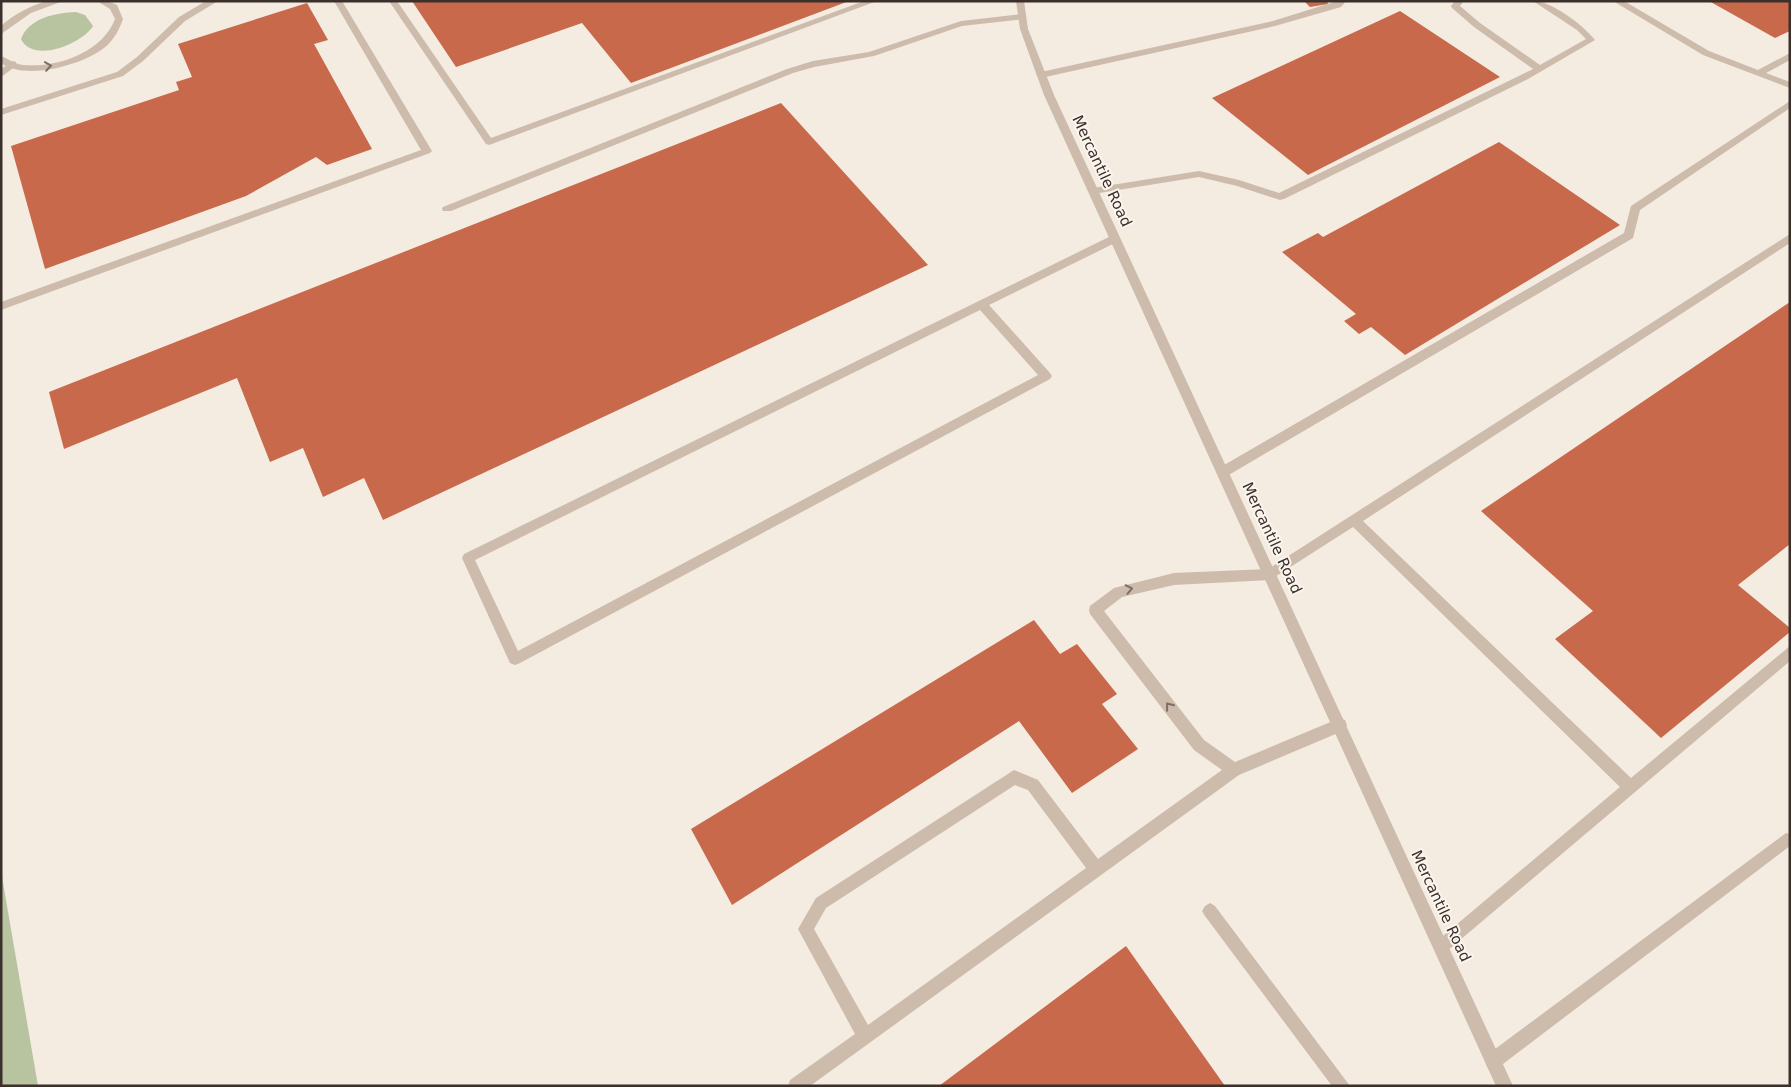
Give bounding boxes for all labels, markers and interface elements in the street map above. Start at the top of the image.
one-way arrow [44,61,52,72]
street label: Mercantile Road [1068,112,1136,230]
street label: Mercantile Road [1238,479,1306,597]
one-way arrow [1125,584,1134,595]
one-way arrow [1167,703,1175,712]
street label: Mercantile Road [1407,847,1475,965]

